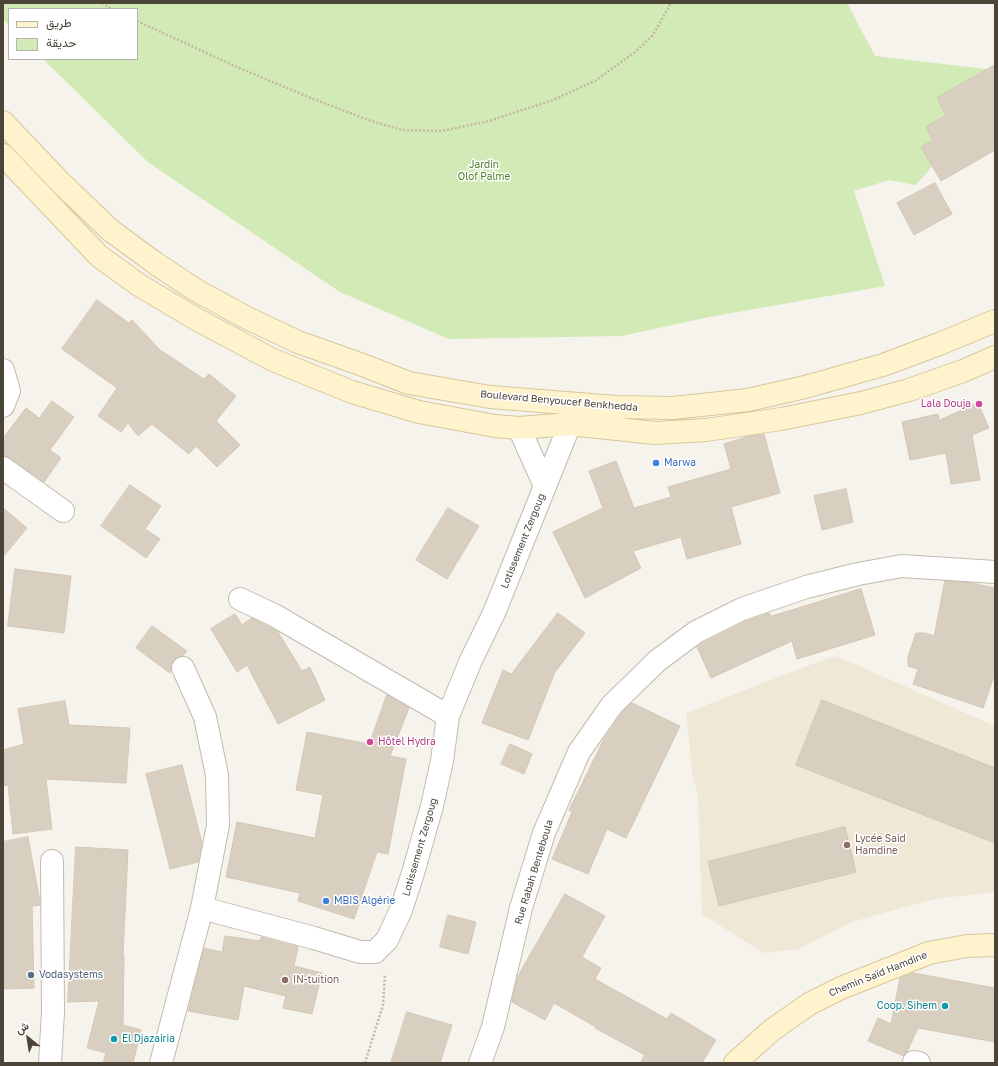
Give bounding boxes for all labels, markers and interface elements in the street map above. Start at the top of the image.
legend [8,8,138,60]
text: طريق [46,15,71,30]
text: حديقة [46,35,76,50]
park label: Jardin Olof Palme [458,159,510,182]
street label: Boulevard Benyoucef Benkhedda [480,388,638,414]
place label: Lala Douja [921,398,971,410]
marker: Lala Douja [974,399,984,409]
place label: Marwa [664,457,696,469]
marker: Marwa [651,458,661,468]
street label: Lotissement Zergoug [498,492,548,590]
place label: Hôtel Hydra [378,736,436,748]
marker: Hôtel Hydra [365,737,375,747]
street label: Lotissement Zergoug [400,796,440,898]
street label: Rue Rabah Benteboula [512,818,556,926]
place label: Lycée Said Hamdine [855,833,906,856]
marker: Lycée Said Hamdine [842,840,852,850]
place label: MBIS Algérie [334,895,395,907]
marker: MBIS Algérie [321,896,331,906]
street label: Chemin Saïd Hamdine [827,949,929,999]
place label: Vodasystems [39,969,103,981]
marker: Vodasystems [26,970,36,980]
place label: IN-tuition [293,974,339,986]
marker: IN-tuition [280,975,290,985]
place label: Coop. Sihem [877,1000,937,1012]
marker: Coop. Sihem [940,1001,950,1011]
north arrow [8,1018,48,1058]
text: ش [13,1018,31,1036]
place label: El Djazairia [122,1033,175,1045]
marker: El Djazairia [109,1034,119,1044]

